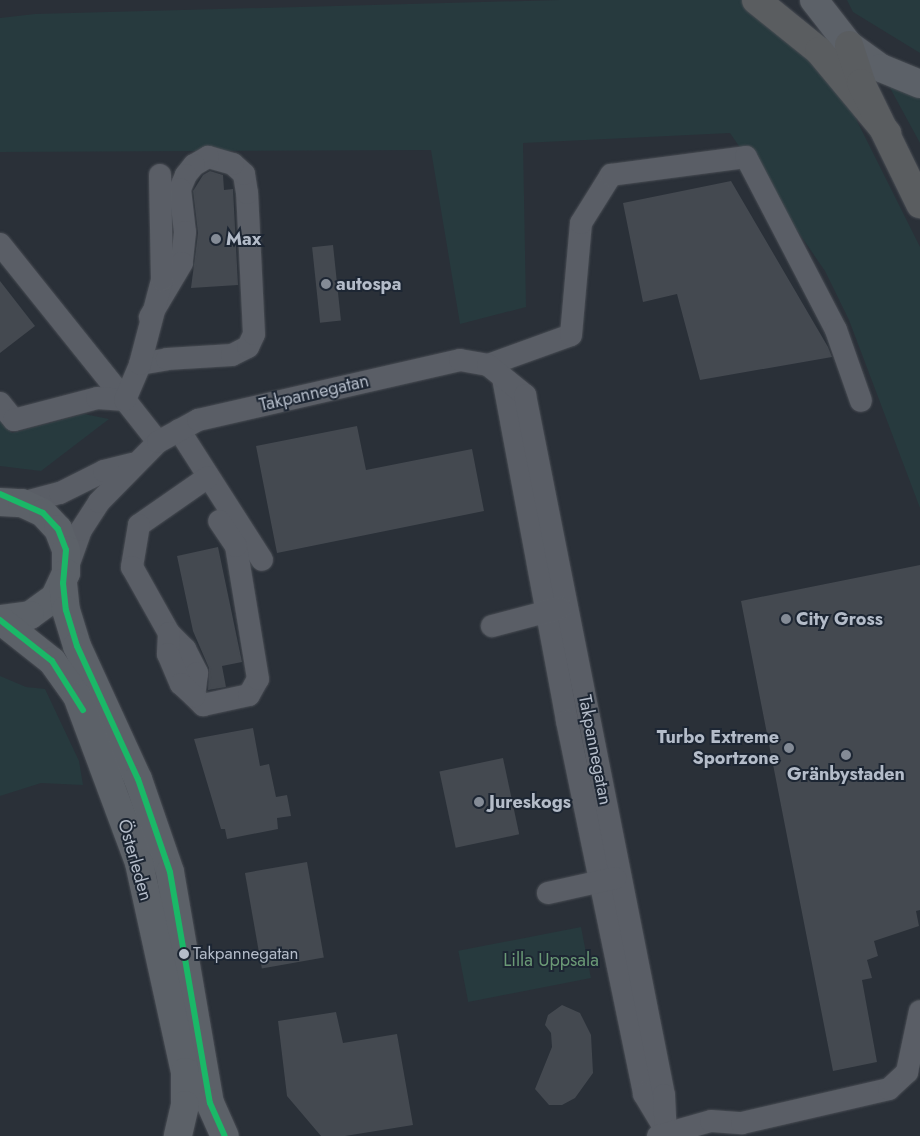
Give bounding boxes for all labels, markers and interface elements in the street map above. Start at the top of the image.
place label: Max [226,228,261,250]
marker: Max [210,233,222,245]
place label: autospa [336,273,401,295]
marker: autospa [320,278,332,290]
street label: Takpannegatan [257,370,371,416]
place label: City Gross [796,608,883,630]
marker: City Gross [780,613,792,625]
street label: Takpannegatan [574,693,616,807]
place label: Turbo Extreme Sportzone [657,727,779,770]
marker: Turbo Extreme Sportzone [783,742,795,754]
marker: Gränbystaden [840,749,852,761]
place label: Gränbystaden [787,763,905,785]
place label: Jureskogs [489,791,571,813]
marker: Jureskogs [473,796,485,808]
street label: Österleden [113,817,157,903]
place label: Takpannegatan [193,944,298,964]
marker: Takpannegatan [179,949,189,959]
park label: Lilla Uppsala [503,949,599,971]

